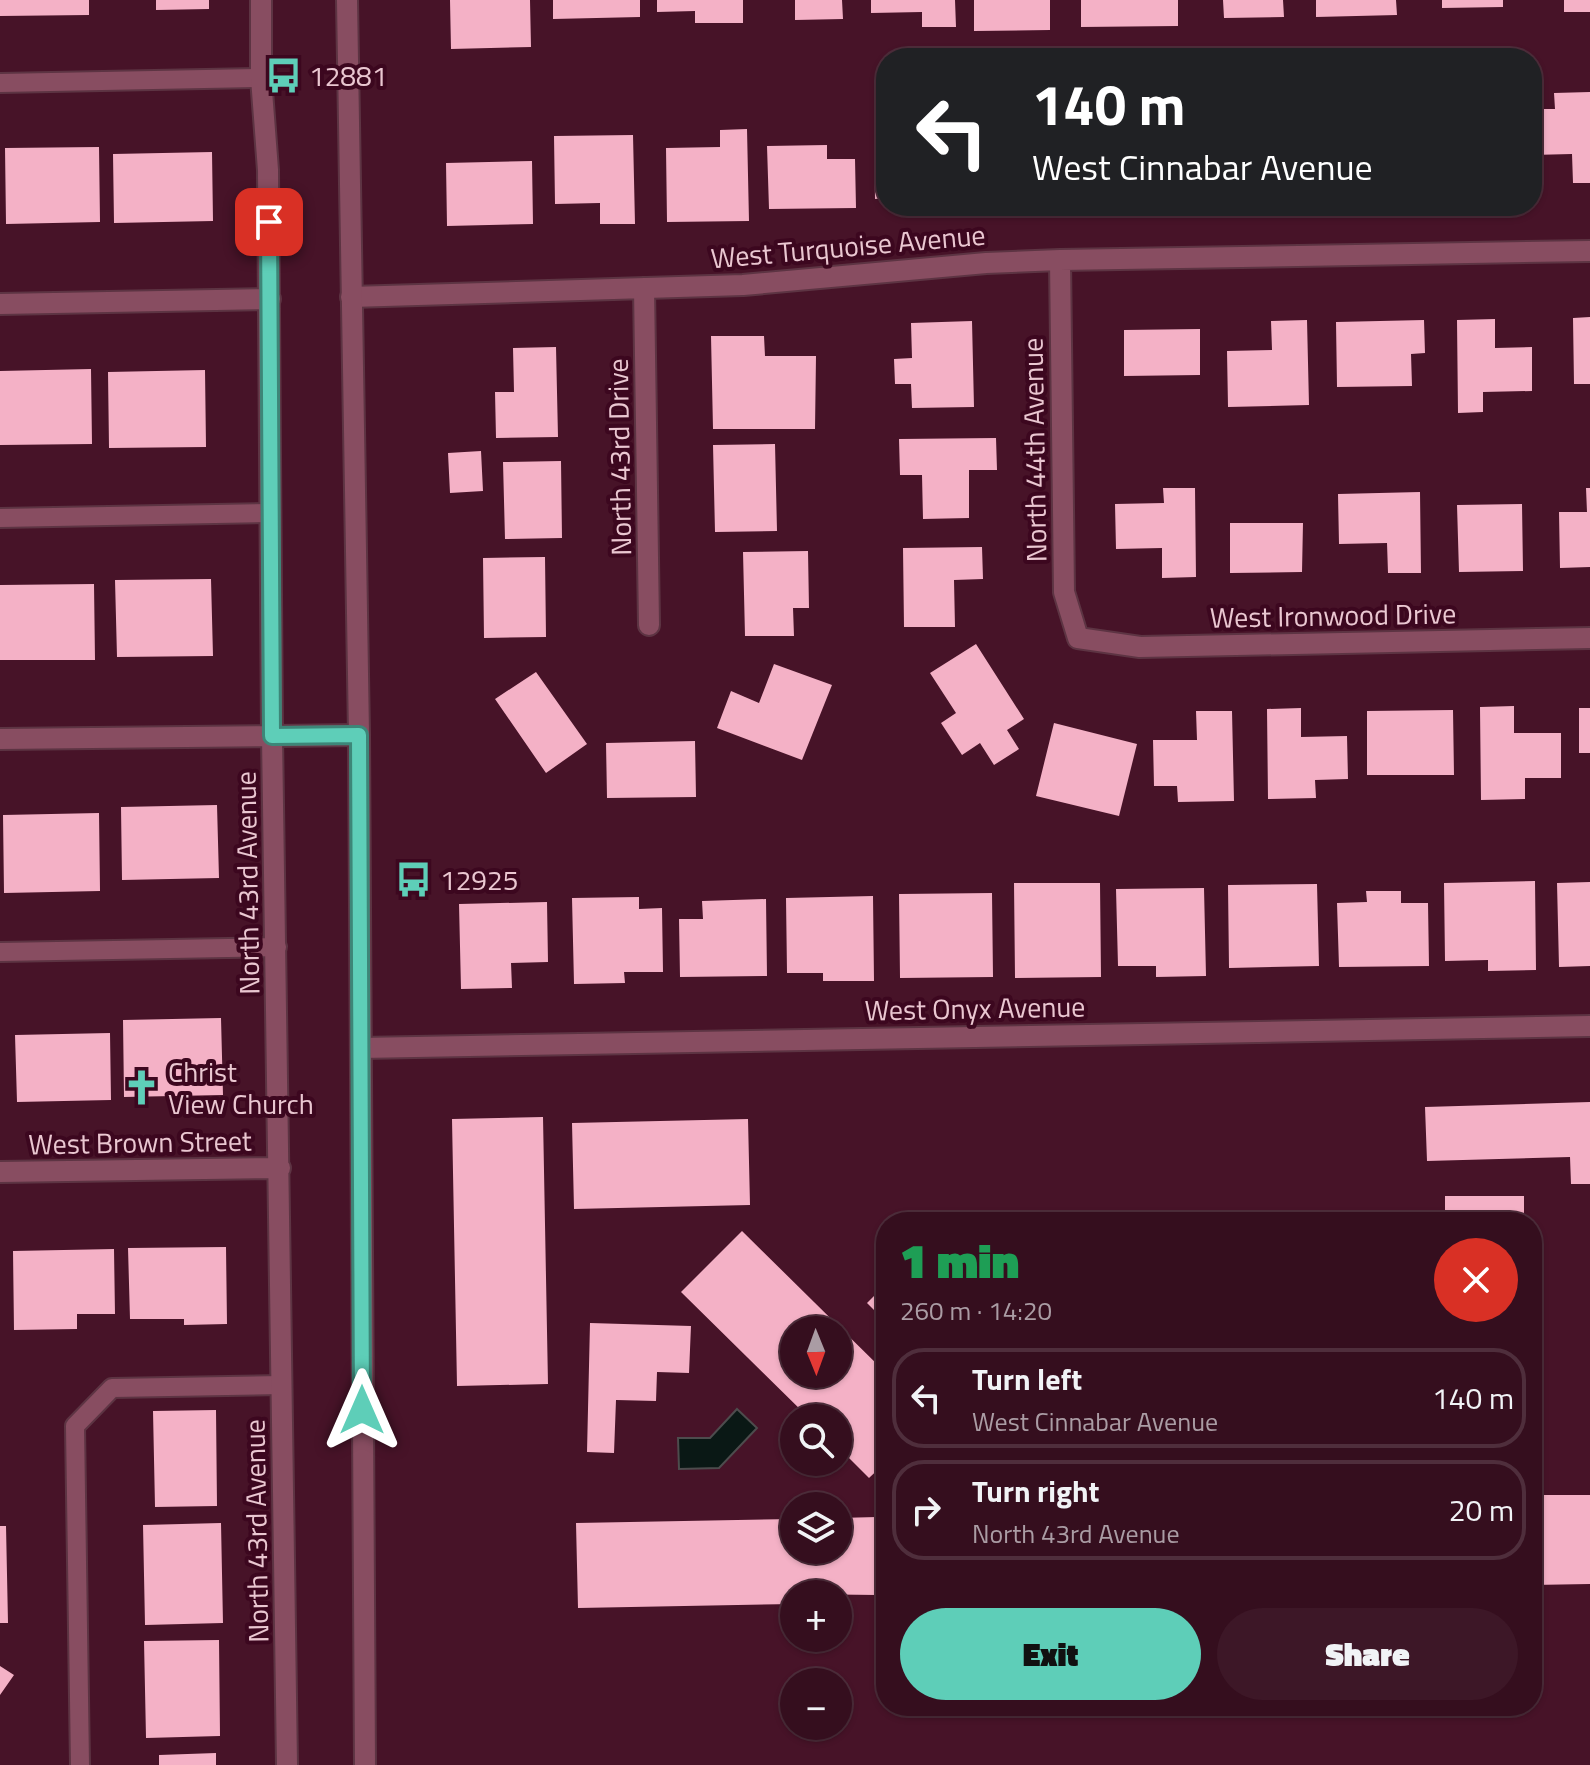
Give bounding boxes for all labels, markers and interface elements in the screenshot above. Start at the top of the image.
place label: 12881 [309,54,387,97]
bus stop icon: 12881 [264,56,302,94]
text: 140 m [1032,62,1185,147]
icon: left [900,80,1004,184]
text: West Cinnabar Avenue [1032,139,1373,194]
pin [235,188,303,256]
icon: arrive [247,200,291,244]
street label: West Turquoise Avenue [709,213,987,279]
street label: North 44th Avenue [1011,338,1057,562]
street label: North 43rd Drive [596,358,642,556]
street label: West Ironwood Drive [1209,591,1457,639]
street label: North 43rd Avenue [224,771,270,995]
place label: 12925 [440,858,518,901]
bus stop icon: 12925 [395,860,433,898]
street label: West Onyx Avenue [864,985,1086,1031]
place label: Christ View Church [168,1050,314,1125]
church icon: Christ View Church [123,1068,161,1106]
street label: West Brown Street [28,1119,252,1165]
text: 1 min [900,1224,1019,1297]
button: close [1434,1238,1518,1322]
text: 260 m · 14:20 [900,1291,1052,1330]
north arrow [780,1316,852,1388]
map controls [780,1316,852,1740]
text: Turn left [972,1356,1082,1402]
position arrow [320,1368,404,1452]
text: 140 m [1432,1375,1514,1421]
icon: left [904,1376,948,1420]
text: West Cinnabar Avenue [972,1402,1218,1441]
button: search [780,1404,852,1476]
street label: North 43rd Avenue [233,1419,279,1643]
text: Turn right [972,1468,1100,1514]
text: 20 m [1449,1487,1514,1533]
icon: right [904,1488,948,1532]
button: layers [780,1492,852,1564]
text: North 43rd Avenue [972,1514,1180,1553]
button: + [780,1580,852,1652]
button: Exit [900,1608,1201,1700]
button: Share [1217,1608,1518,1700]
button: − [780,1668,852,1740]

